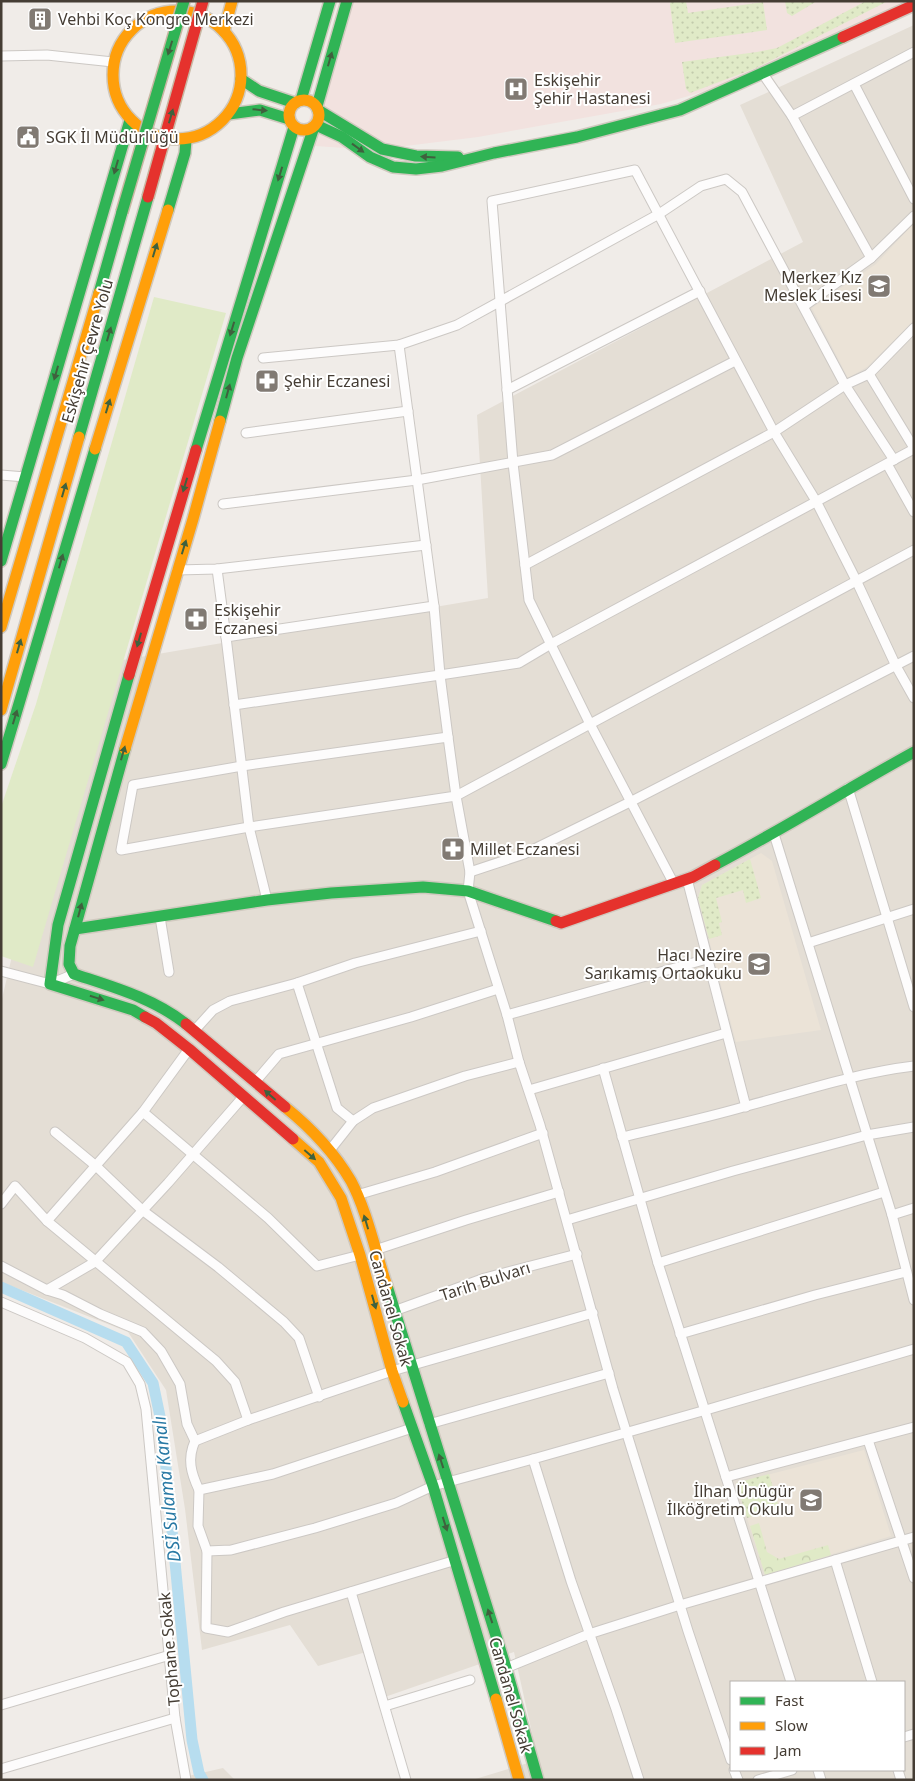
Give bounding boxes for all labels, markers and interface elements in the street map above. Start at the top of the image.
building icon: Vehbi Koç Kongre Merkezi [27,6,53,32]
place label: Vehbi Koç Kongre Merkezi [58,8,254,30]
one-way arrow [166,41,174,56]
one-way arrow [327,52,335,67]
place label: Eskişehir Şehir Hastanesi [534,69,651,109]
hospital icon: Eskişehir Şehir Hastanesi [503,76,529,102]
one-way arrow [252,106,268,114]
one-way arrow [167,109,175,124]
public building icon: SGK İl Müdürlüğü [15,124,41,150]
place label: SGK İl Müdürlüğü [46,126,179,148]
one-way arrow [351,143,364,154]
one-way arrow [420,152,436,160]
one-way arrow [112,159,120,174]
one-way arrow [275,166,283,181]
one-way arrow [151,243,159,258]
place label: Merkez Kız Meslek Lisesi [764,266,862,306]
school or university icon: Merkez Kız Meslek Lisesi [866,273,892,299]
street label: Eskişehir Çevre Yolu [56,276,118,426]
one-way arrow [228,322,236,337]
one-way arrow [105,326,113,341]
one-way arrow [51,366,59,381]
pharmacy icon: Şehir Eczanesi [254,368,280,394]
place label: Şehir Eczanesi [284,370,390,392]
one-way arrow [224,383,232,398]
one-way arrow [104,398,112,413]
one-way arrow [181,477,189,492]
one-way arrow [61,483,69,498]
one-way arrow [181,540,189,555]
one-way arrow [58,554,66,569]
place label: Eskişehir Eczanesi [214,599,281,639]
pharmacy icon: Eskişehir Eczanesi [183,606,209,632]
one-way arrow [134,633,142,648]
one-way arrow [16,639,24,654]
one-way arrow [12,710,20,725]
one-way arrow [120,746,128,761]
pharmacy icon: Millet Eczanesi [440,836,466,862]
place label: Millet Eczanesi [470,838,580,860]
one-way arrow [76,902,84,918]
place label: Hacı Nezire Sarıkamış Ortaokuku [585,944,742,984]
school or university icon: Hacı Nezire Sarıkamış Ortaokuku [746,951,772,977]
one-way arrow [90,994,105,1002]
one-way arrow [265,1089,277,1101]
one-way arrow [304,1149,316,1161]
one-way arrow [362,1214,370,1229]
street label: Candanel Sokak [364,1248,418,1369]
street label: Tarih Bulvarı [437,1256,533,1306]
one-way arrow [370,1295,378,1310]
water label: DSİ Sulama Kanalı [146,1414,186,1563]
one-way arrow [436,1453,444,1468]
place label: İlhan Ünügür İlköğretim Okulu [667,1480,794,1520]
school or university icon: İlhan Ünügür İlköğretim Okulu [798,1487,824,1513]
one-way arrow [441,1516,449,1531]
street label: Tophane Sokak [153,1591,185,1707]
one-way arrow [485,1608,493,1623]
street label: Candanel Sokak [484,1635,538,1756]
legend [730,1681,905,1771]
text: Fast [775,1690,804,1710]
text: Slow [775,1715,808,1735]
text: Jam [773,1740,802,1760]

